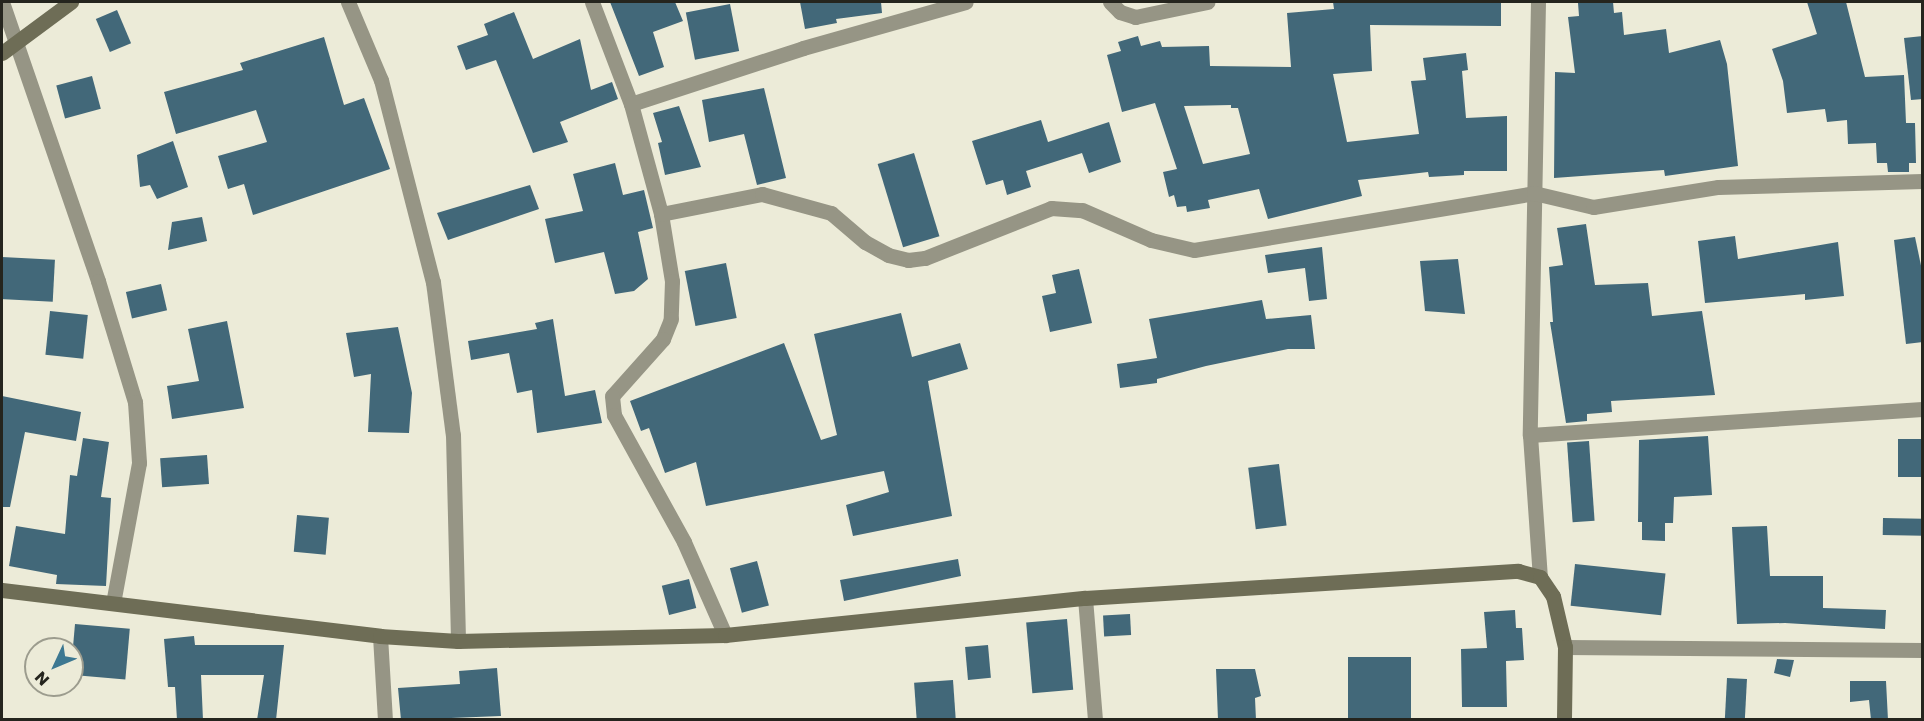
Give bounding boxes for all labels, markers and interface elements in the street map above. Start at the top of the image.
north arrow [24,637,84,697]
text: N [30,666,55,691]

